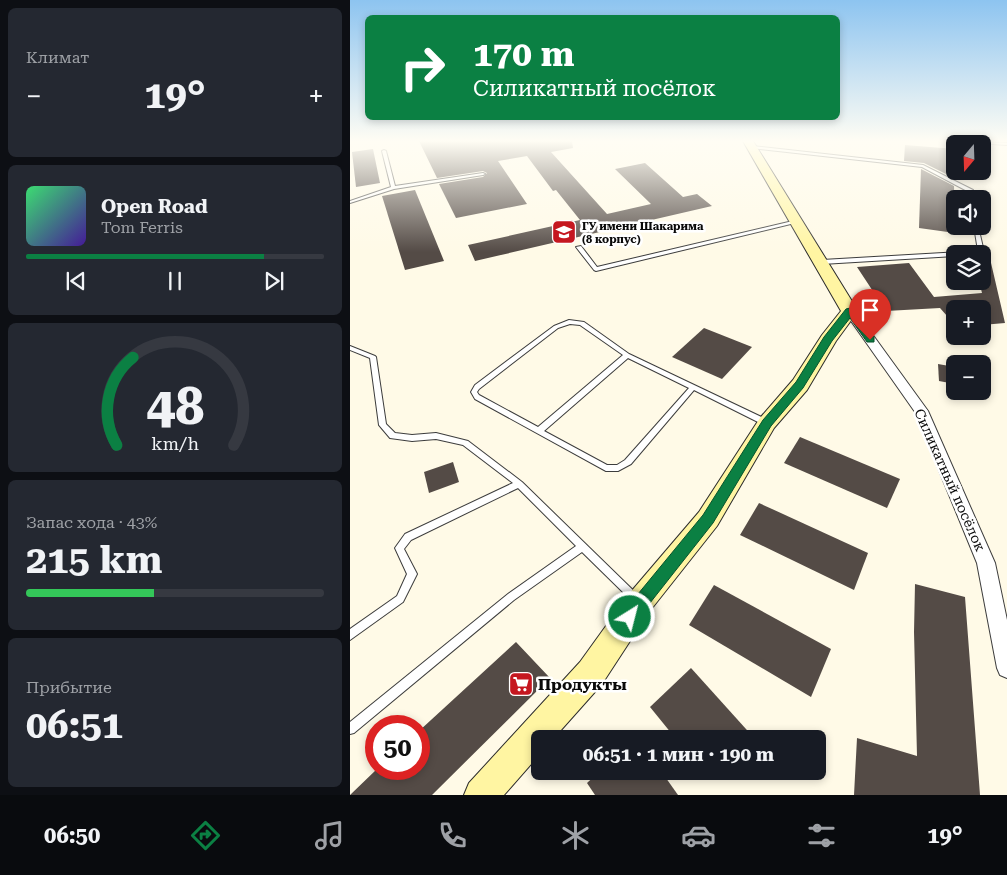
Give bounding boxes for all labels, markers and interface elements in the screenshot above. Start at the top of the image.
text: 170 m [473,34,574,75]
icon: right [390,35,455,100]
text: Климат [26,48,89,67]
text: 19° [144,73,206,117]
text: Силикатный посёлок [473,76,716,101]
text: − [26,80,42,113]
text: + [308,80,324,113]
north arrow [946,135,991,180]
map controls [946,135,991,400]
button: sound [946,190,991,235]
text: Open Road [101,195,208,218]
text: Tom Ferris [101,218,183,237]
school or university icon: ГУ имени Шакарима (8 корпус) [551,219,577,245]
place label: ГУ имени Шакарима (8 корпус) [582,220,704,246]
button: layers [946,245,991,290]
icon: previous [62,267,90,295]
icon: pause [161,267,189,295]
icon: next [260,267,288,295]
pin [849,289,891,340]
icon: arrive [856,296,884,324]
button: + [946,300,991,345]
button: − [946,355,991,400]
text: 48 [146,376,204,437]
street label: Силикатный посёлок [911,406,989,554]
text: km/h [151,433,199,454]
text: Запас хода · 43% [26,513,157,532]
text: 215 km [26,538,162,582]
position arrow [603,590,655,642]
supermarket icon: Продукты [508,671,534,697]
place label: Продукты [538,675,627,694]
text: Прибытие [26,678,112,697]
text: 06:51 [26,703,123,747]
speed limit sign: 50 [365,715,430,780]
text: 06:51 · 1 мин · 190 m [583,743,774,766]
icon: directions [188,818,223,853]
icon: music [312,818,347,853]
icon: phone [435,818,470,853]
icon: climate [558,818,593,853]
icon: car [681,818,716,853]
icon: filters [804,818,839,853]
text: 06:50 [44,823,100,848]
text: 19° [927,823,963,848]

